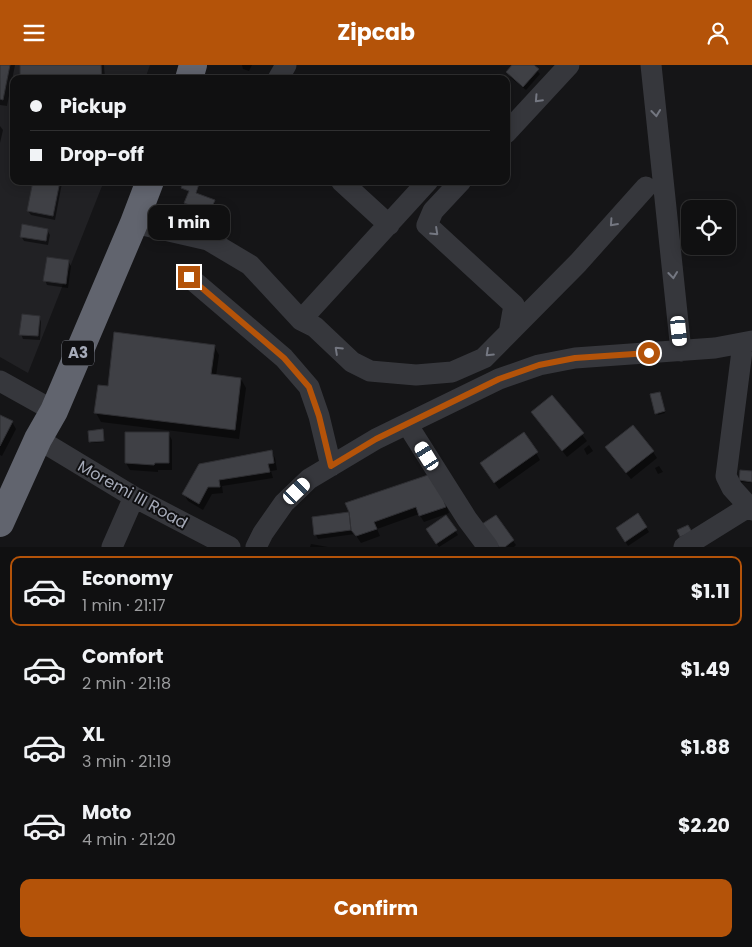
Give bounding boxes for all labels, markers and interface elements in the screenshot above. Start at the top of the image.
text: Zipcab [337,17,415,48]
icon: menu [20,19,48,47]
icon: person [704,19,732,47]
text: Pickup [60,93,126,120]
one-way arrow [535,94,544,103]
one-way arrow [650,110,661,118]
text: Drop-off [60,141,144,168]
map controls [681,200,736,255]
button: locate [681,200,736,255]
callout: 1 min [148,205,230,239]
text: 1 min [168,211,210,234]
one-way arrow [610,218,619,227]
one-way arrow [429,226,438,235]
route end [178,266,200,288]
one-way arrow [667,271,678,279]
car [669,315,688,347]
road number: A3 [62,341,94,365]
route start [638,342,660,364]
one-way arrow [335,347,344,356]
one-way arrow [485,347,494,356]
car [412,439,441,473]
street label: Moremi III Road [74,455,192,534]
car [280,475,313,507]
text: Economy [82,565,173,592]
icon: car [22,569,67,614]
text: $1.11 [691,578,730,605]
text: 1 min · 21:17 [82,594,166,617]
text: Comfort [82,643,164,670]
icon: car [22,647,67,692]
text: $1.49 [680,656,730,683]
text: 2 min · 21:18 [82,672,171,695]
text: XL [82,721,105,748]
icon: car [22,725,67,770]
text: $1.88 [680,734,730,761]
text: 3 min · 21:19 [82,750,171,773]
text: Moto [82,799,131,826]
icon: car [22,803,67,848]
text: $2.20 [678,812,730,839]
text: 4 min · 21:20 [82,828,176,851]
button: Confirm [20,879,732,937]

